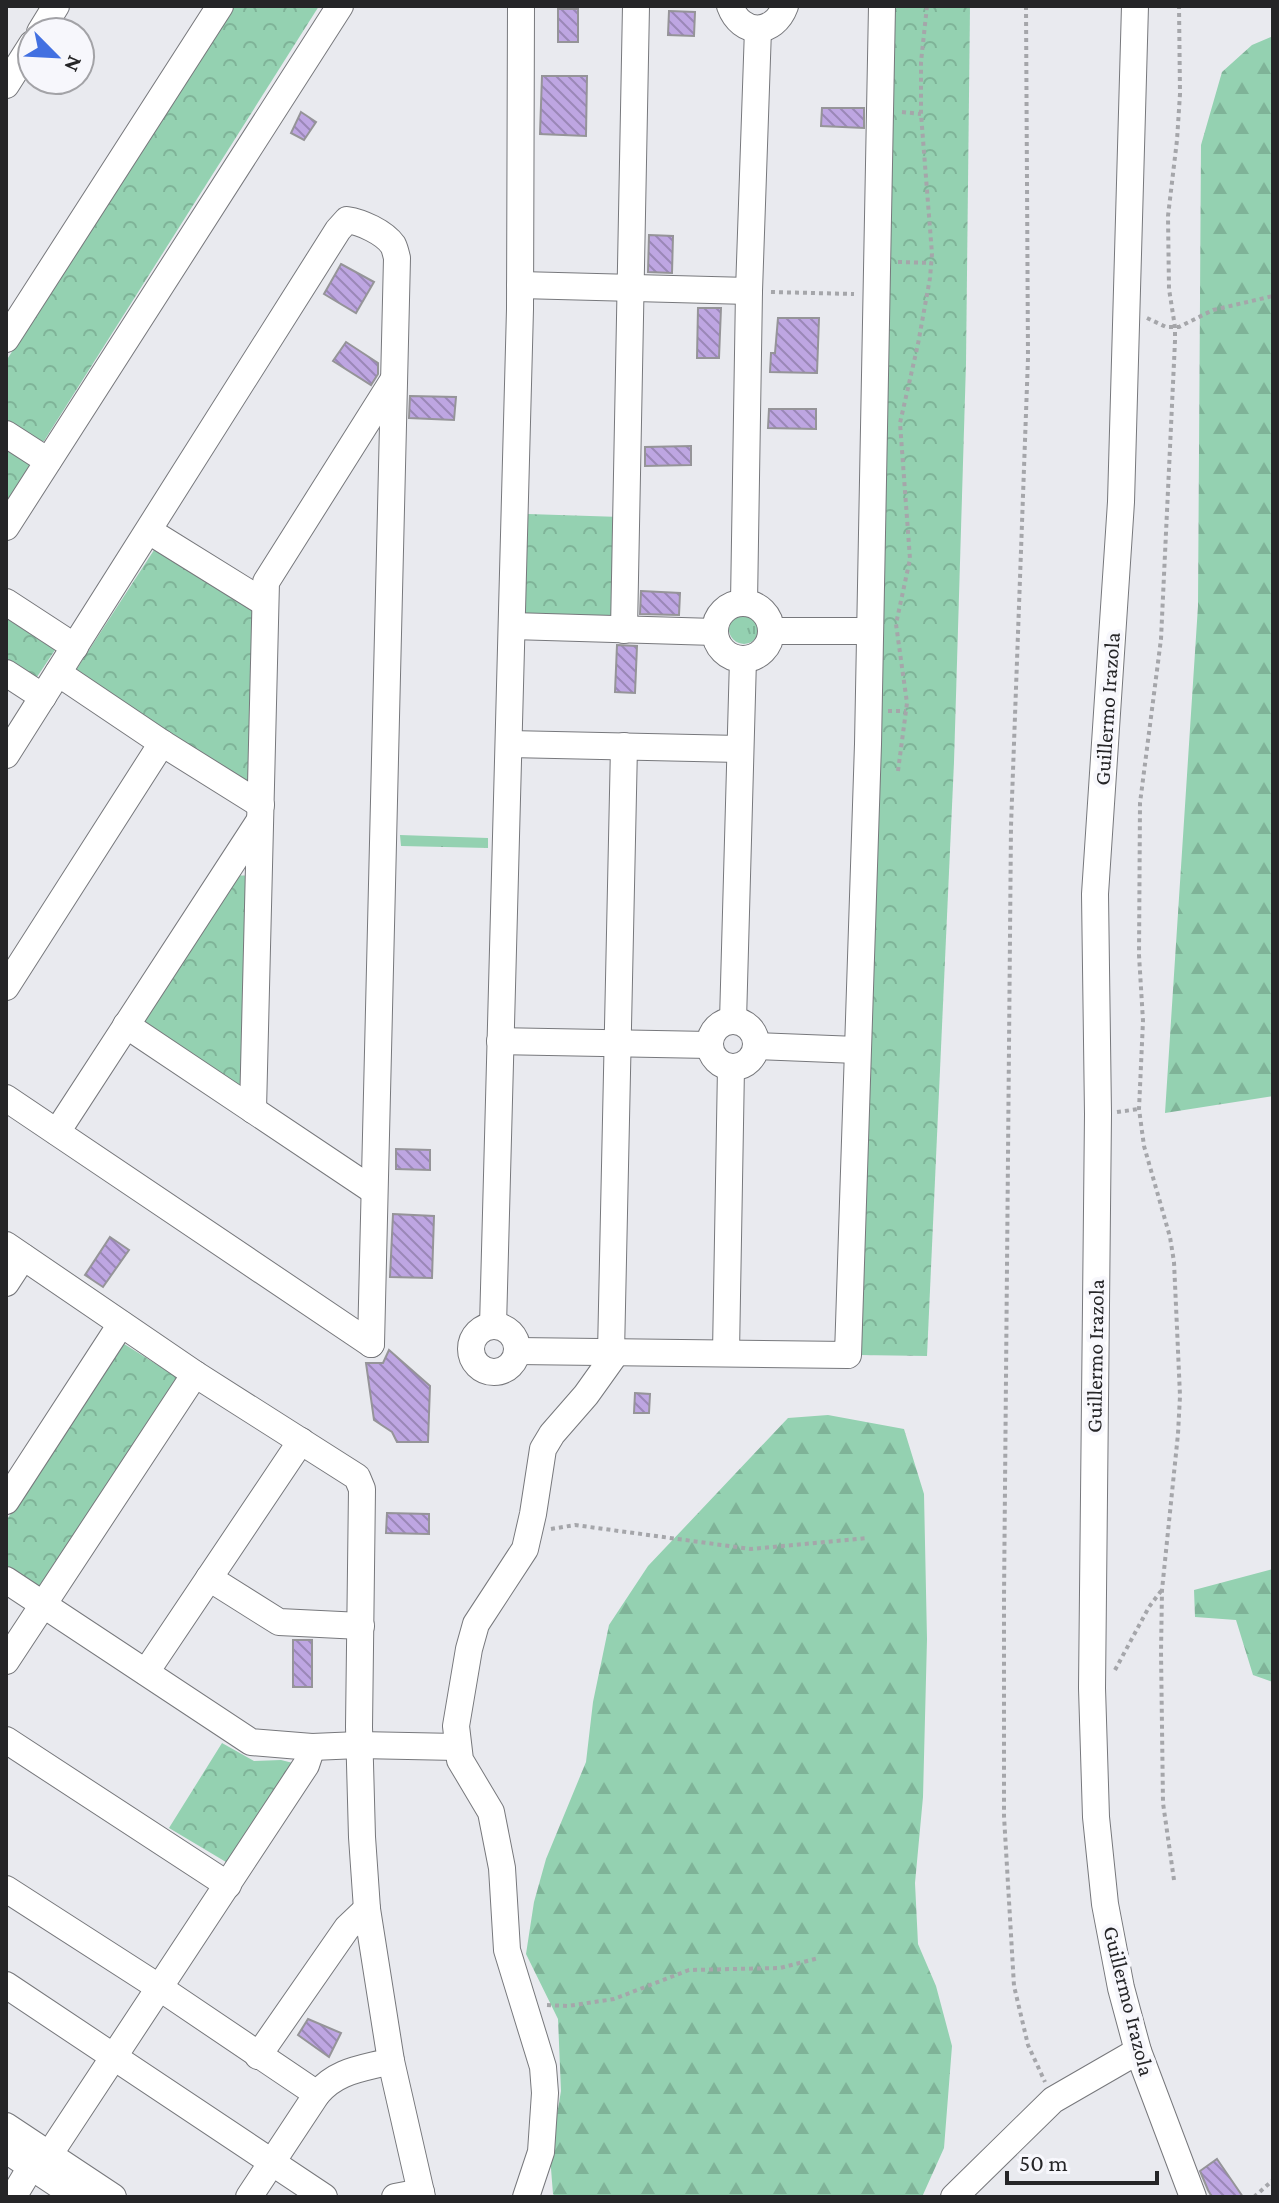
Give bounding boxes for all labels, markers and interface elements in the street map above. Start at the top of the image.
north arrow [16,16,96,96]
text: N [59,52,88,76]
street label: Guillermo Irazola [1089,632,1125,786]
street label: Guillermo Irazola [1081,1279,1109,1433]
street label: Guillermo Irazola [1098,1923,1160,2079]
scale bar [1007,2135,1157,2185]
text: 50 m [1019,2149,1068,2176]

